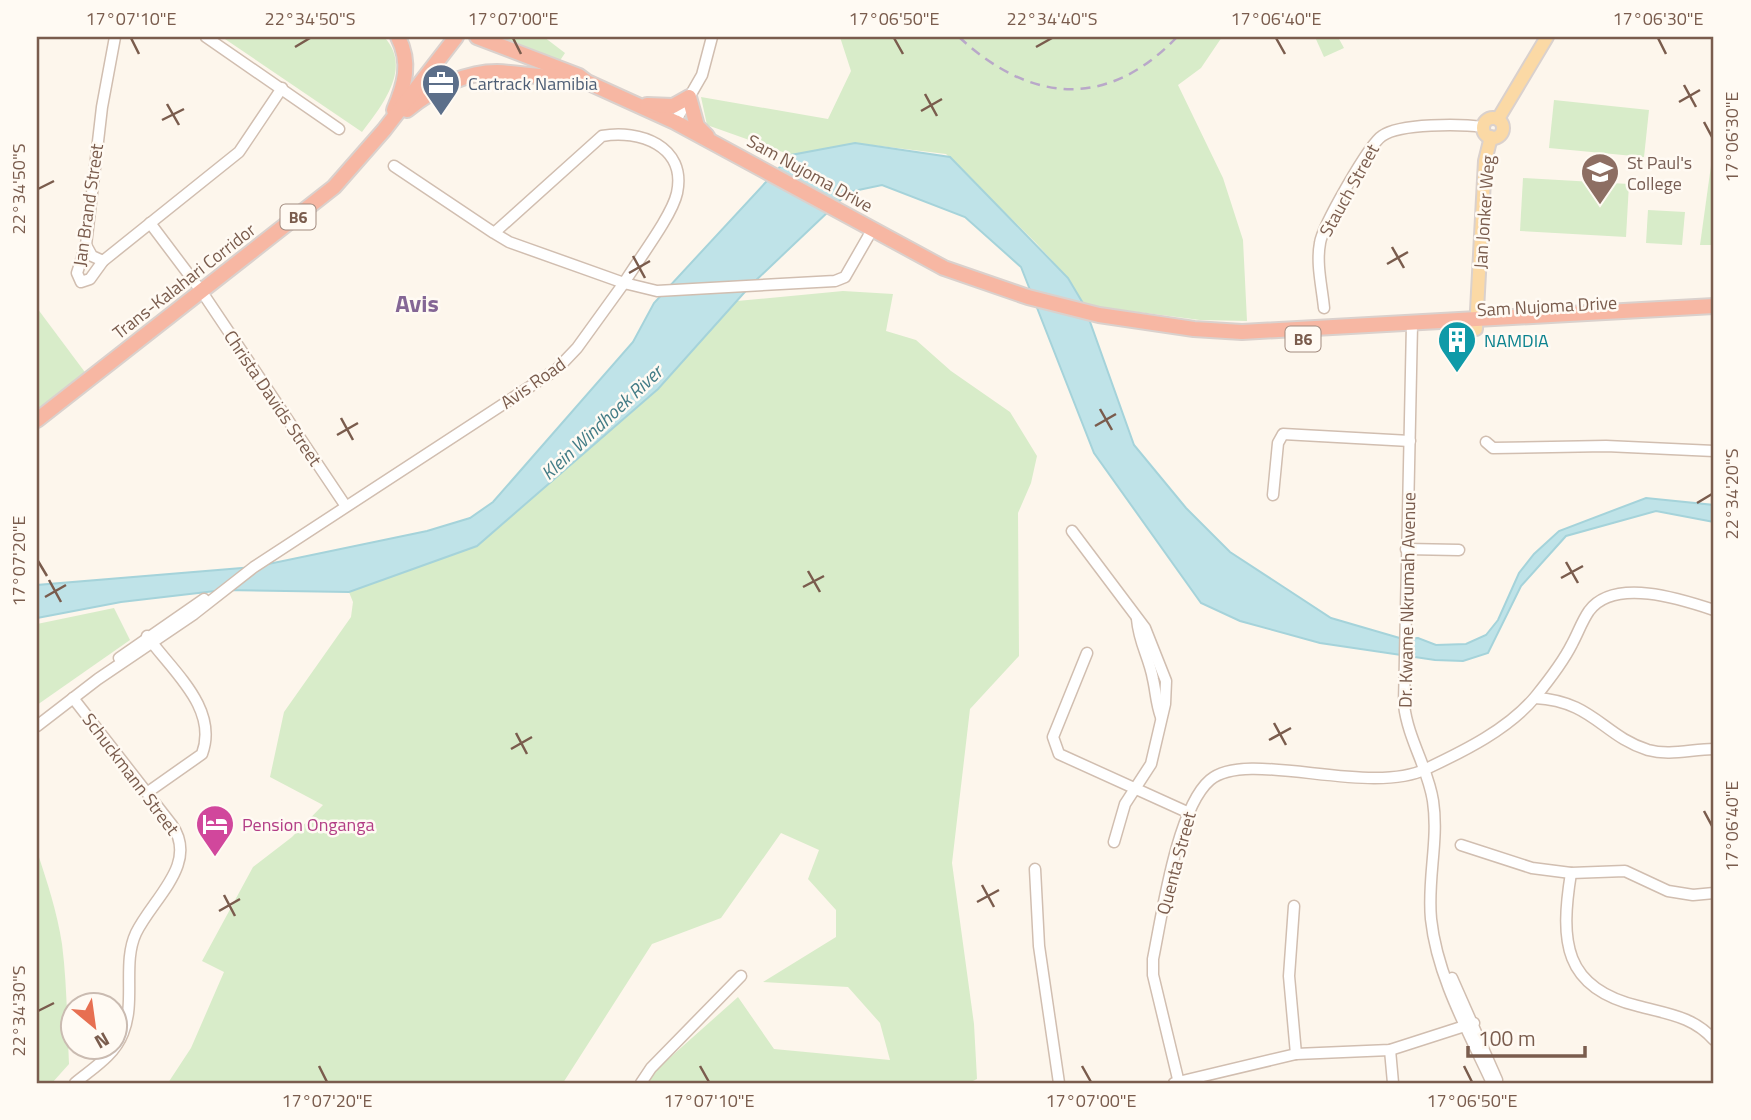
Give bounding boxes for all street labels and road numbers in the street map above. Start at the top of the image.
street label: Sam Nujoma Drive [742,127,878,219]
street label: Stauch Street [1312,138,1386,241]
street label: Jan Brand Street [66,141,110,268]
street label: Jan Jonker Weg [1467,154,1501,270]
road number: B6 [280,204,316,230]
street label: Trans-Kalahari Corridor [107,217,261,345]
street label: Sam Nujoma Drive [1476,289,1618,323]
street label: Christa Davids Street [217,325,329,472]
road number: B6 [1286,326,1320,352]
street label: Avis Road [495,351,571,415]
street label: Dr. Kwame Nkrumah Avenue [1392,492,1422,708]
street label: Schuckmann Street [76,707,186,841]
street label: Quenta Street [1149,808,1203,918]

